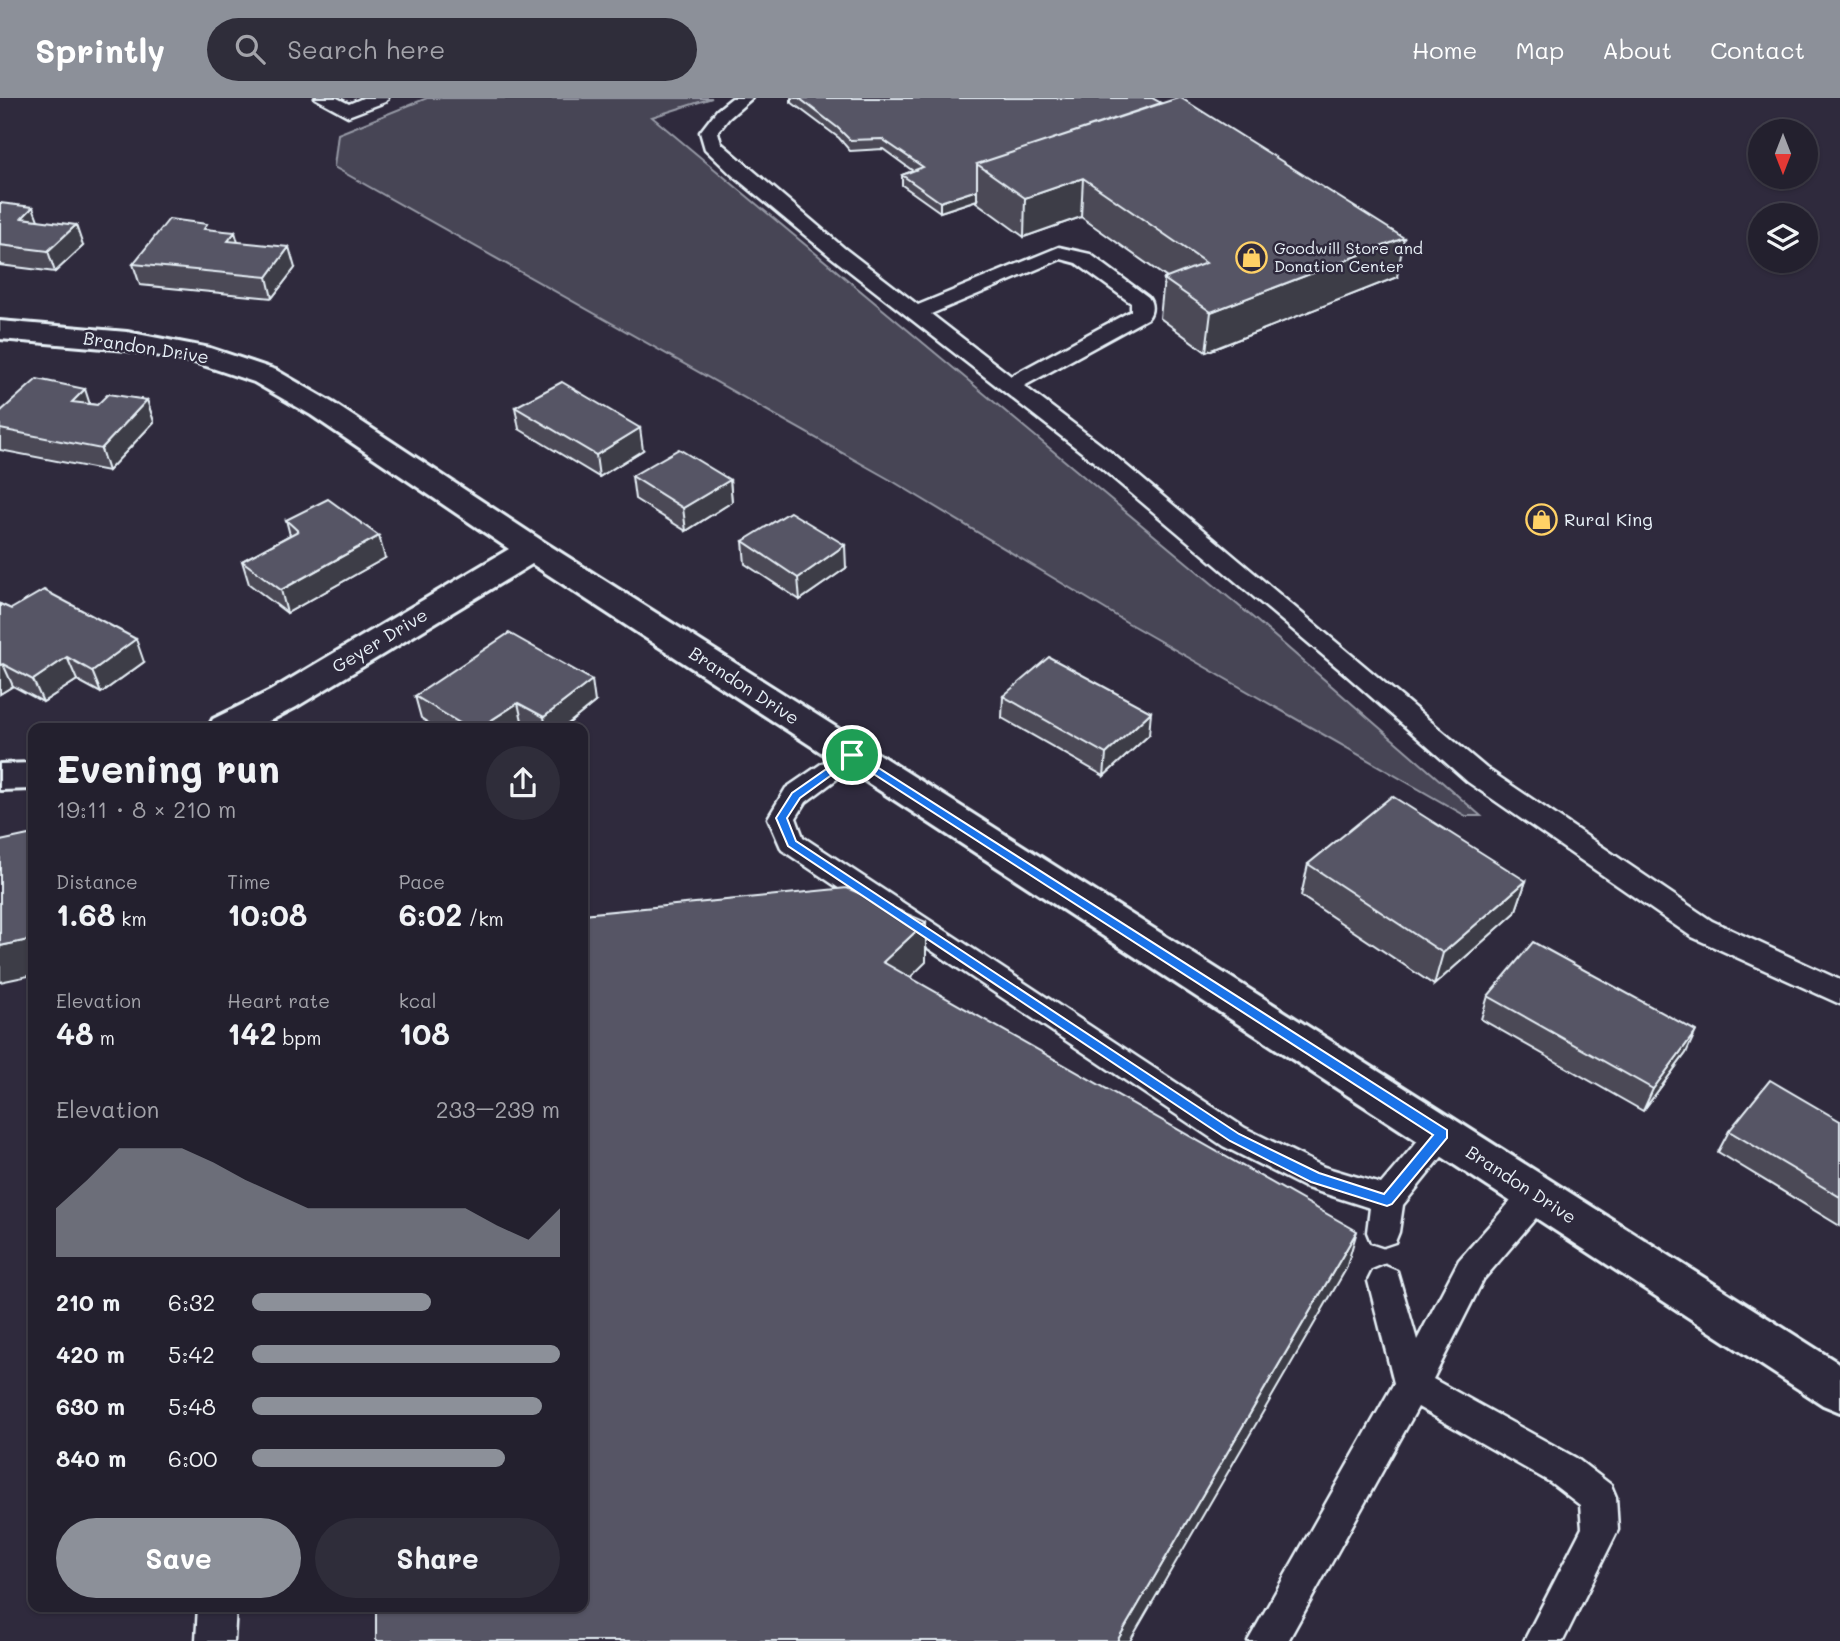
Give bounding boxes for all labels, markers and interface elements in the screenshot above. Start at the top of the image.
search box [207,18,697,81]
text: Sprintly [35,28,165,71]
icon: search [231,30,269,68]
text: Search here [287,32,445,66]
text: Home [1412,34,1477,65]
text: Map [1515,34,1564,65]
text: About [1602,34,1672,65]
text: Contact [1710,34,1805,65]
north arrow [1748,119,1818,189]
map controls [1748,119,1818,273]
button: layers [1748,203,1818,273]
place label: Goodwill Store and Donation Center [1274,237,1423,276]
shop icon: Goodwill Store and Donation Center [1234,240,1268,274]
street label: Brandon Drive [82,325,211,369]
shop icon: Rural King [1524,503,1558,537]
place label: Rural King [1564,507,1653,531]
street label: Geyer Drive [327,602,432,678]
street label: Brandon Drive [685,641,804,730]
pin [822,725,882,785]
icon: arrive [833,736,871,774]
text: Evening run [56,743,280,793]
button: share [486,746,560,820]
text: 19:11 · 8 × 210 m [56,794,236,824]
text: Distance [56,869,138,894]
text: Time [227,869,271,894]
text: Pace [399,869,445,894]
text: 1.68 [56,894,115,934]
text: 10:08 [227,894,307,934]
text: 6:02 [399,894,462,934]
text: km [115,906,147,931]
text: /km [462,906,504,931]
text: Elevation [56,988,141,1013]
text: Heart rate [227,988,330,1013]
text: kcal [399,988,437,1013]
text: 48 [56,1013,94,1053]
text: 142 [227,1013,276,1053]
text: 108 [399,1013,450,1053]
text: m [94,1025,115,1050]
text: bpm [276,1025,321,1050]
text: Elevation [56,1094,159,1124]
text: 233–239 m [436,1094,560,1124]
street label: Brandon Drive [1462,1140,1581,1229]
text: 210 m [56,1287,120,1317]
text: 6:32 [168,1287,215,1317]
text: 420 m [56,1339,125,1369]
text: 5:42 [168,1339,215,1369]
text: 630 m [56,1391,125,1421]
text: 5:48 [168,1391,216,1421]
text: 840 m [56,1443,126,1473]
text: 6:00 [168,1443,217,1473]
button: Save [56,1518,301,1598]
button: Share [315,1518,560,1598]

